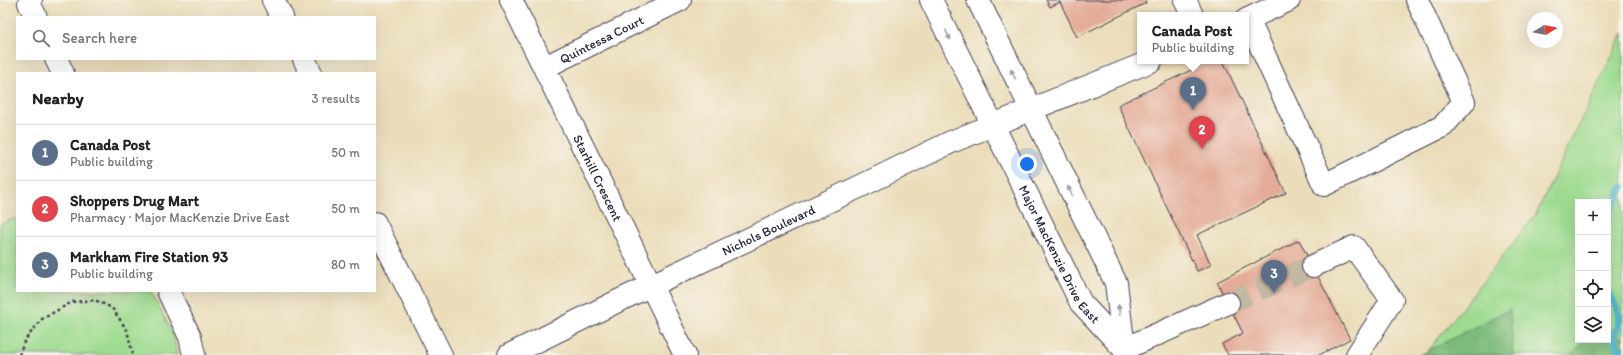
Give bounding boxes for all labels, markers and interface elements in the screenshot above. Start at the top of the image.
street label: Quintessa Court [557,12,646,66]
popup [1137,12,1249,64]
north arrow [1527,12,1563,48]
search box [16,16,376,60]
text: Canada Post [1152,22,1232,40]
icon: search [30,27,52,49]
text: Search here [62,29,137,47]
one-way arrow [945,30,951,41]
text: Public building [1152,40,1234,55]
one-way arrow [1010,68,1016,80]
pin: 1 [1180,77,1206,110]
text: Nearby [32,88,84,108]
text: 3 results [311,91,360,106]
pin: 2 [1189,116,1215,149]
street label: Starhill Crescent [571,132,626,224]
text: Canada Post [70,136,151,154]
text: 1 [42,145,48,160]
text: 50 m [331,145,360,160]
text: Public building [70,154,153,169]
your location [1017,154,1037,174]
street label: Major MacKenzie Drive East [1016,183,1103,326]
one-way arrow [1067,185,1073,197]
text: Shoppers Drug Mart [70,192,199,210]
map controls [1575,199,1611,343]
button: + [1575,199,1611,235]
text: 2 [42,201,48,216]
text: 50 m [331,201,360,216]
street label: Nichols Boulevard [720,201,817,258]
text: Pharmacy · Major MacKenzie Drive East [70,210,290,225]
button: − [1575,235,1611,271]
text: Markham Fire Station 93 [70,248,228,266]
text: 3 [41,257,49,272]
text: 80 m [331,257,360,272]
pin: 3 [1261,260,1287,293]
text: Public building [70,266,153,281]
button: locate [1575,271,1611,307]
one-way arrow [1116,304,1122,316]
button: layers [1575,307,1611,343]

